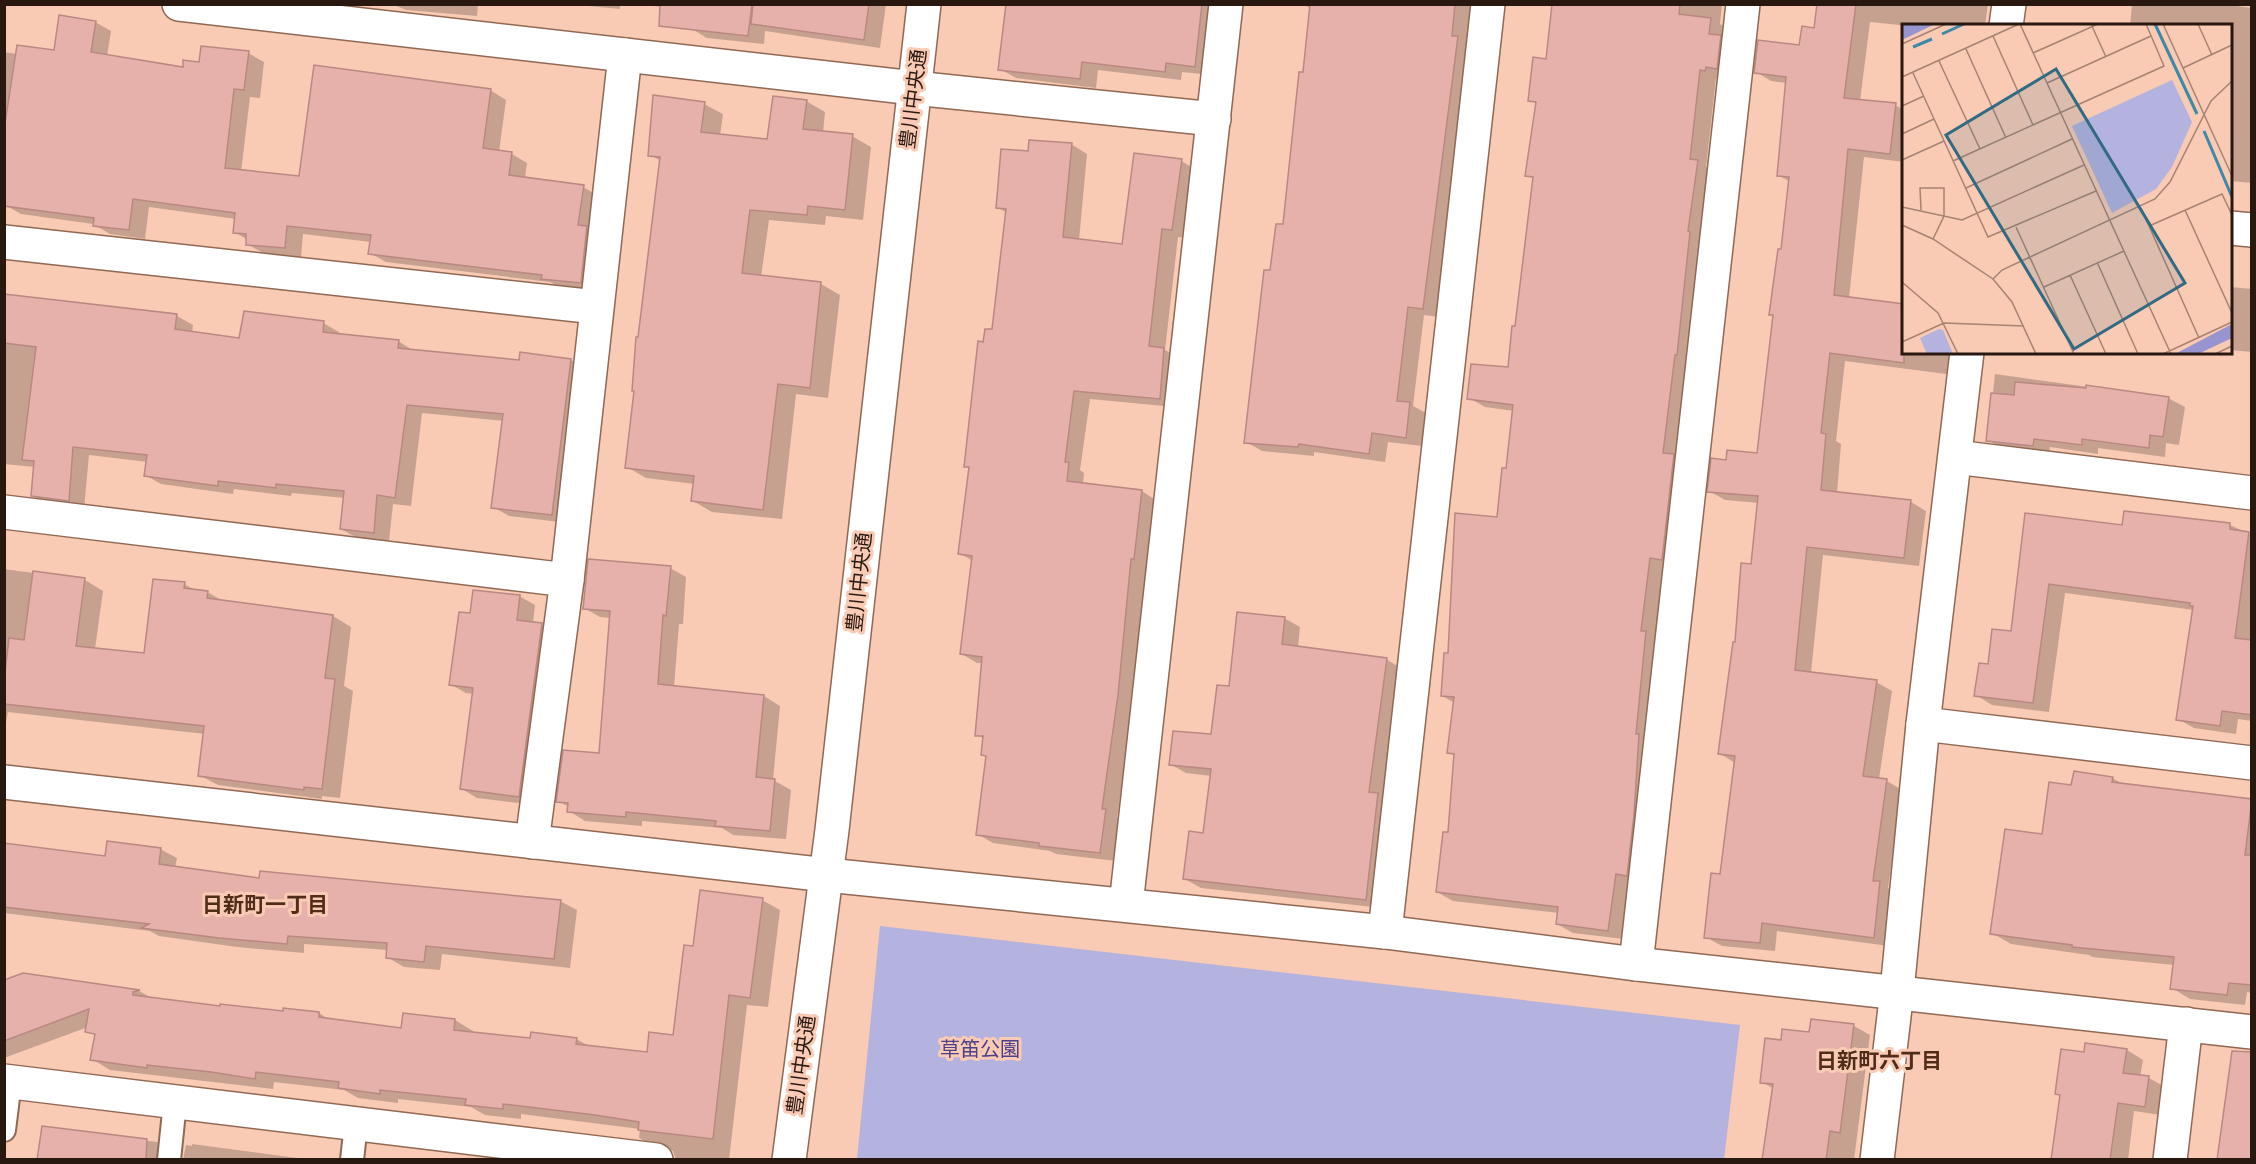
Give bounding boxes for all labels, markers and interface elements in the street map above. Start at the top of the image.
inset map [1902,24,2232,354]
street label: 豊川中央通 [894,48,932,150]
street label: 豊川中央通 [841,531,877,633]
district label: 日新町一丁目 [202,891,328,918]
street label: 豊川中央通 [781,1014,821,1116]
park label: 草笛公園 [940,1036,1020,1062]
district label: 日新町六丁目 [1816,1047,1942,1074]

